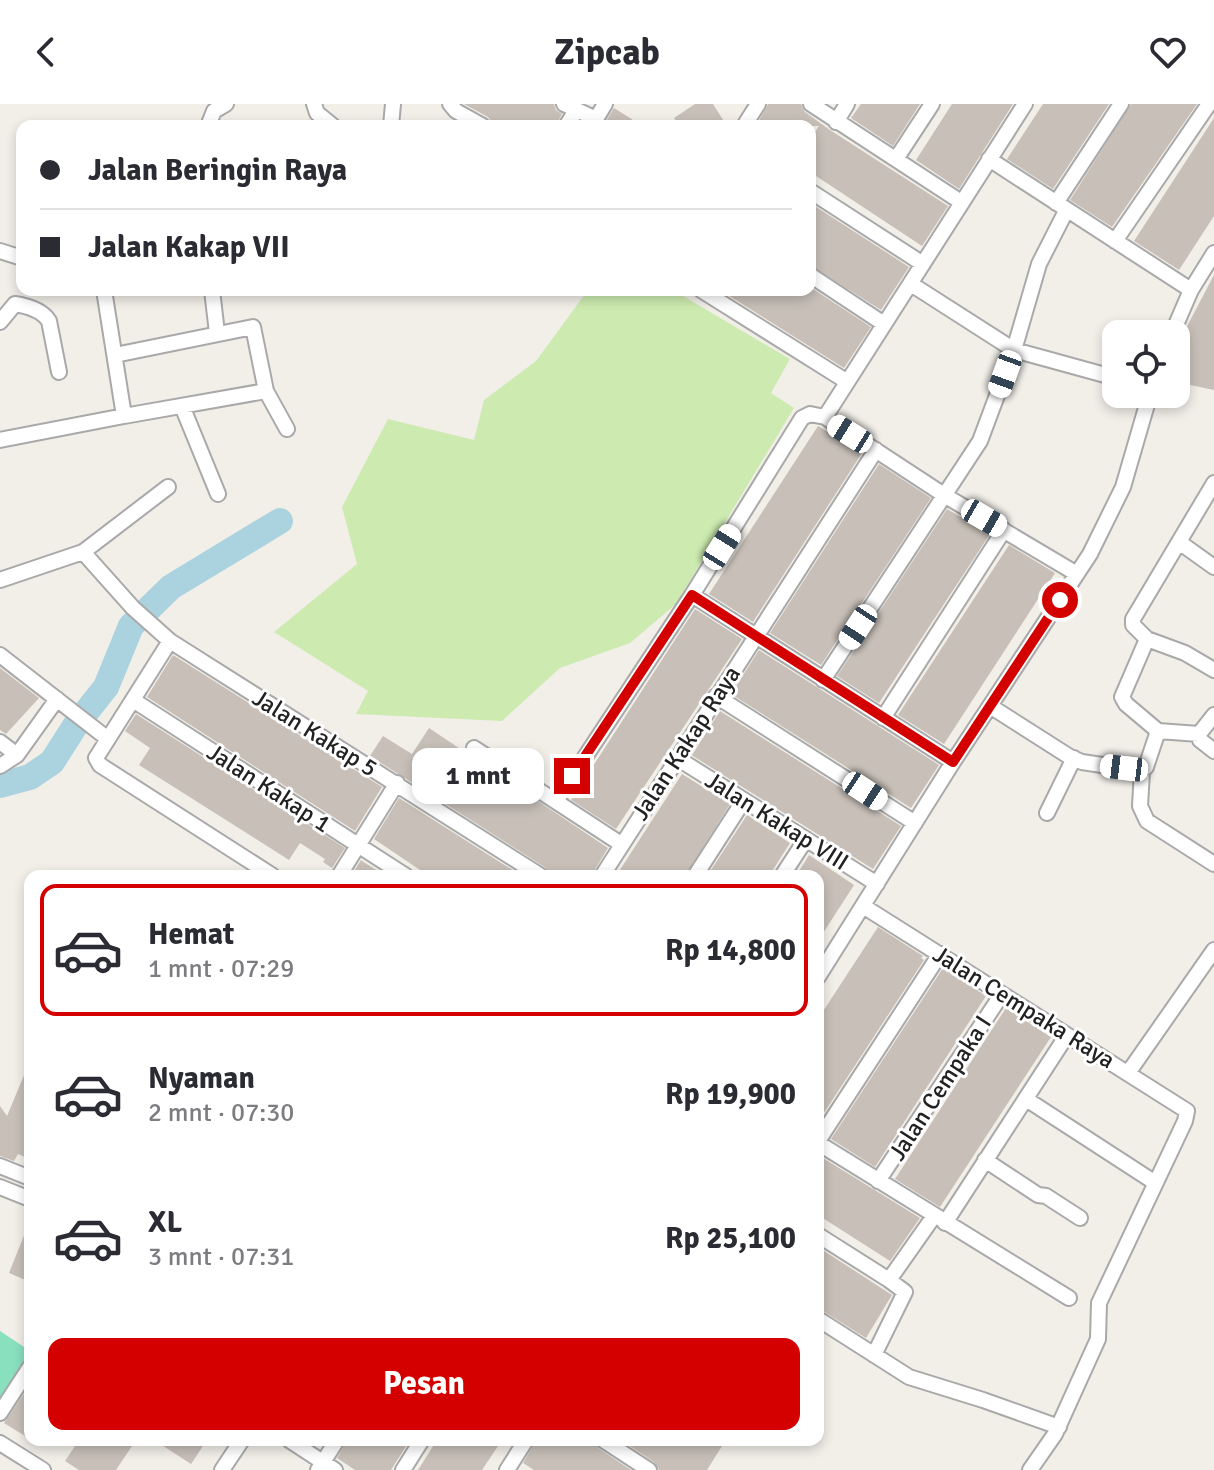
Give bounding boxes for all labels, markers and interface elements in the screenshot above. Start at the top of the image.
icon: back [24,30,68,74]
text: Zipcab [554,30,660,75]
icon: heart [1146,30,1190,74]
text: Jalan Beringin Raya [88,152,347,189]
text: Jalan Kakap VII [88,229,290,266]
map controls [1102,320,1190,408]
button: locate [1102,320,1190,408]
car [986,347,1024,401]
car [823,411,877,457]
car [957,496,1011,540]
car [699,520,745,574]
route start [1042,582,1078,618]
car [835,600,881,654]
street label: Jalan Kakap Raya [625,660,747,826]
street label: Jalan Kakap 5 [247,683,383,783]
street label: Jalan Kakap 1 [201,737,337,839]
callout: 1 mnt [412,748,544,804]
car [1099,753,1149,783]
route end [554,758,590,794]
text: 1 mnt [446,760,510,792]
street label: Jalan Kakap VIII [700,765,854,877]
car [838,768,892,814]
icon: car [52,914,124,986]
text: Hemat [148,916,234,953]
text: Rp 14,800 [665,932,796,969]
street label: Jalan Cempaka Raya [927,939,1121,1075]
text: 1 mnt · 07:29 [148,953,294,985]
street label: Jalan Cempaka I [882,1010,998,1166]
icon: car [52,1058,124,1130]
text: Nyaman [148,1060,255,1097]
text: Rp 19,900 [665,1076,796,1113]
text: 2 mnt · 07:30 [148,1097,294,1129]
icon: car [52,1202,124,1274]
text: XL [148,1204,182,1241]
text: Rp 25,100 [665,1220,796,1257]
text: 3 mnt · 07:31 [148,1241,294,1273]
button: Pesan [48,1338,800,1430]

